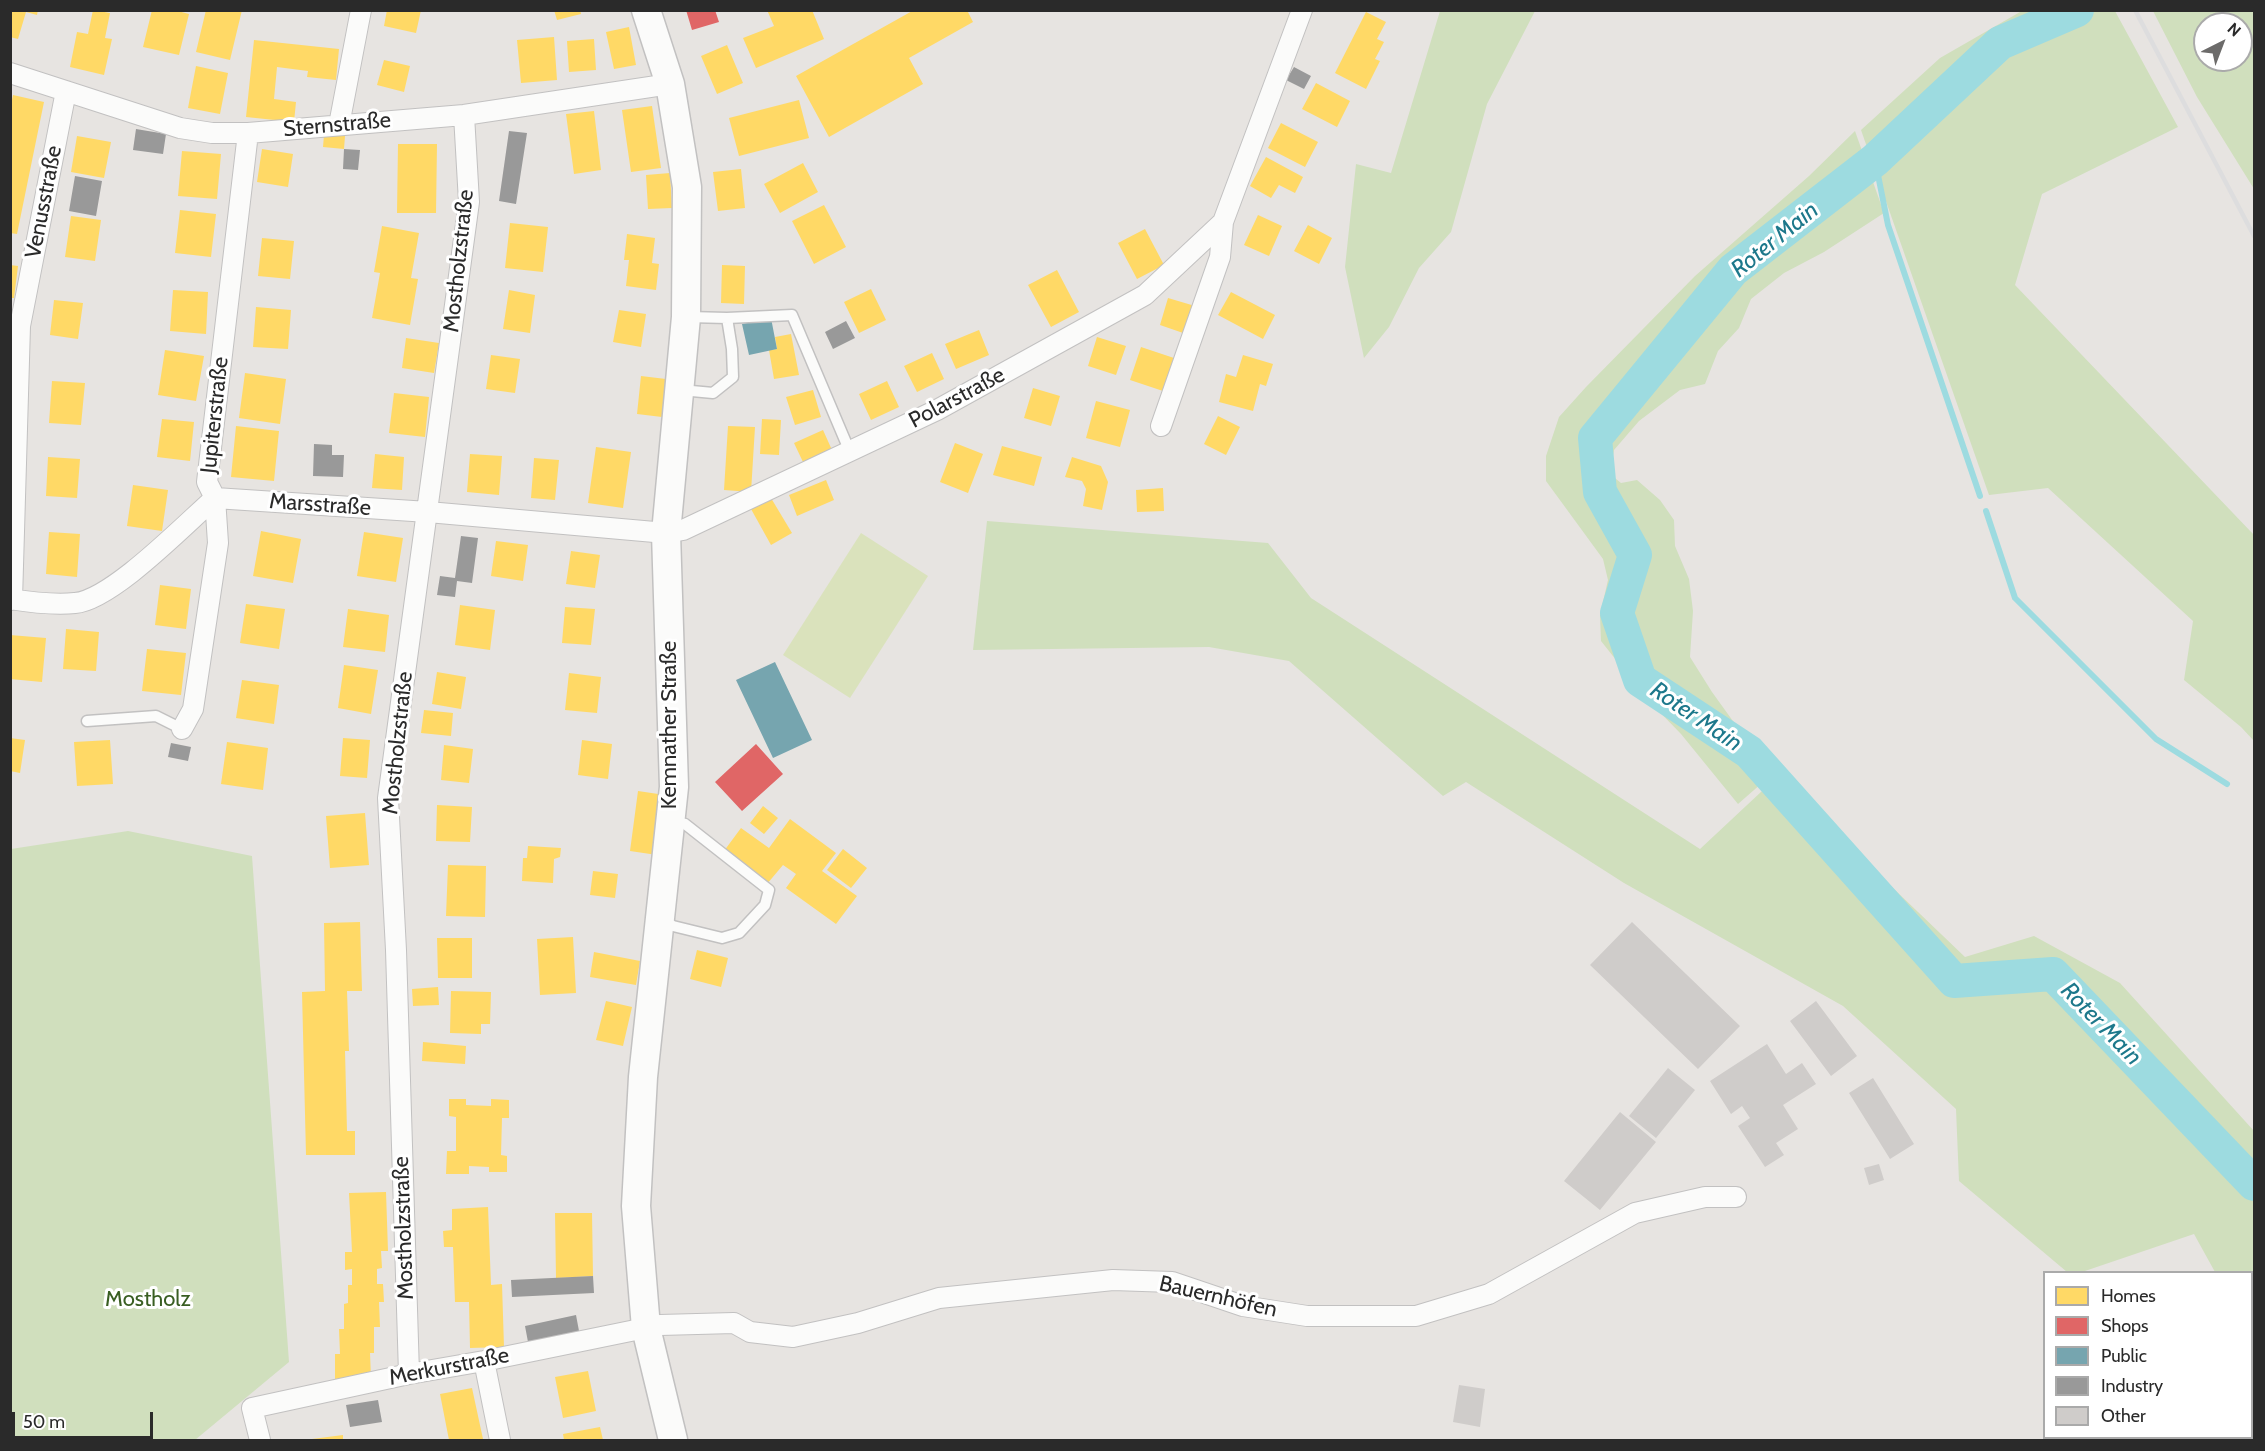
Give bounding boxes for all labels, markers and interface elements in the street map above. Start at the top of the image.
north arrow [2193,12,2253,72]
text: N [2223,19,2245,41]
street label: Sternstraße [282,107,392,143]
street label: Venusstraße [20,144,68,260]
street label: Mostholzstraße [438,188,480,334]
water label: Roter Main [1725,196,1825,284]
street label: Jupiterstraße [196,355,234,475]
street label: Polarstraße [905,362,1009,434]
street label: Marsstraße [268,488,372,522]
street label: Kemnather Straße [657,641,683,809]
street label: Mostholzstraße [377,670,419,816]
water label: Roter Main [1645,676,1747,758]
water label: Roter Main [2054,976,2148,1072]
street label: Mostholzstraße [388,1156,420,1300]
street label: Bauernhöfen [1156,1271,1280,1323]
legend [2043,1271,2253,1439]
text: Homes [2101,1285,2156,1307]
park label: Mostholz [105,1287,191,1313]
text: Shops [2101,1315,2149,1337]
street label: Merkurstraße [387,1342,511,1392]
text: Public [2101,1345,2147,1367]
text: Industry [2101,1375,2163,1397]
scale bar [15,1400,156,1438]
text: Other [2101,1405,2146,1427]
text: 50 m [23,1411,65,1433]

